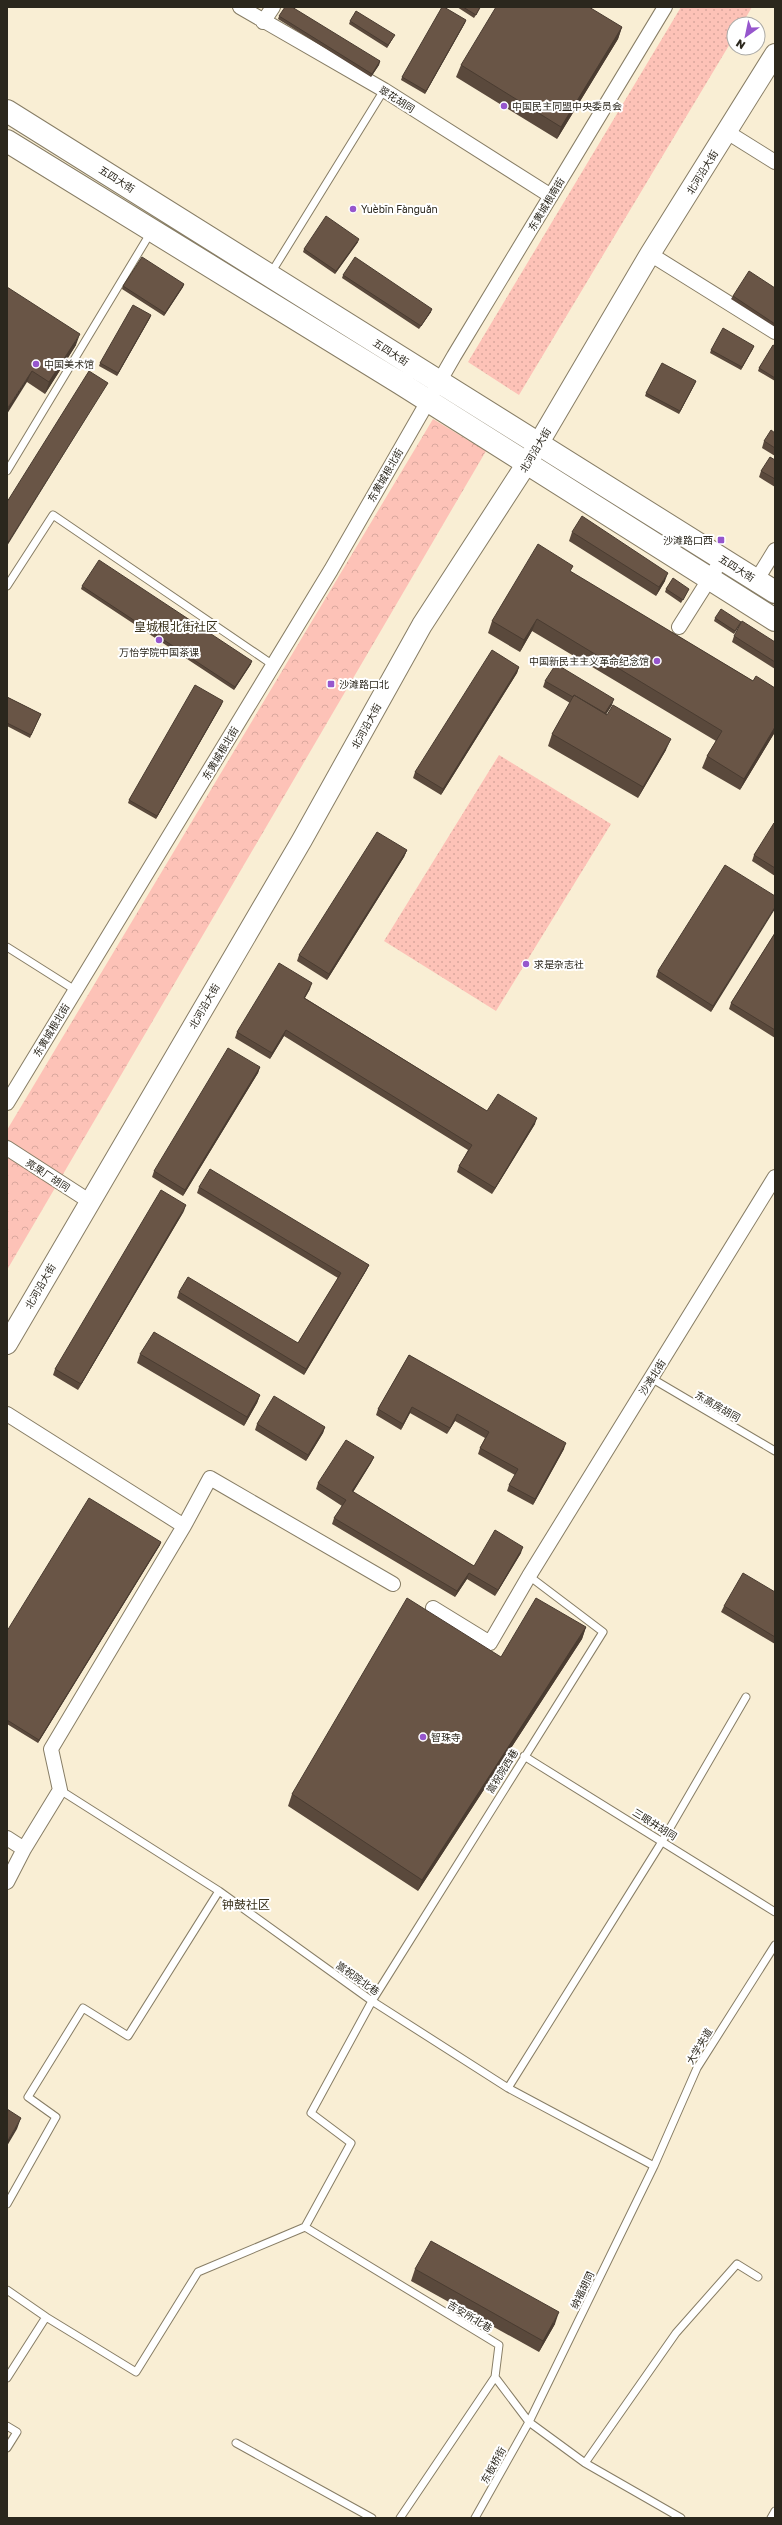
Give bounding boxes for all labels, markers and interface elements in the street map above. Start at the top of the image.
north arrow [726,16,766,56]
text: N [733,37,747,53]
street label: 翠花胡同 [377,83,417,115]
place label: 中国民主同盟中央委员会 [512,100,622,112]
marker: 中国民主同盟中央委员会 [499,101,509,111]
street label: 北河沿大街 [684,148,720,196]
street label: 五四大街 [97,163,137,195]
street label: 东黄城根南街 [525,175,567,233]
place label: Yuèbīn Fànguǎn [361,203,438,215]
marker: Yuèbīn Fànguǎn [348,204,358,214]
street label: 五四大街 [371,336,411,368]
place label: 中国美术馆 [44,358,94,370]
marker: 中国美术馆 [31,359,41,369]
street label: 北河沿大街 [517,425,553,475]
street label: 东黄城根北街 [365,446,405,504]
place label: 沙滩路口西 [663,534,713,546]
marker: 沙滩路口西 [716,535,726,545]
street label: 五四大街 [717,552,757,584]
district label: 皇城根北街社区 [134,619,218,634]
marker: 万怡学院中国茶课 [154,635,164,645]
place label: 万怡学院中国茶课 [119,646,199,658]
place label: 中国新民主主义革命纪念馆 [529,655,649,667]
marker: 中国新民主主义革命纪念馆 [652,656,662,666]
place label: 沙滩路口北 [339,678,389,690]
marker: 沙滩路口北 [326,679,336,689]
street label: 北河沿大街 [349,701,383,751]
street label: 东黄城根北街 [199,724,241,782]
place label: 求是杂志社 [534,958,584,970]
marker: 求是杂志社 [521,959,531,969]
street label: 北河沿大街 [186,981,222,1031]
street label: 东黄城根北街 [30,1001,72,1059]
street label: 亮果厂胡同 [24,1156,72,1194]
street label: 北河沿大街 [22,1261,58,1311]
street label: 沙滩北街 [636,1357,668,1397]
street label: 东高房胡同 [693,1388,743,1424]
place label: 智珠寺 [431,1731,461,1743]
marker: 智珠寺 [418,1732,428,1742]
street label: 嵩祝院西巷 [484,1747,520,1795]
street label: 三眼井胡同 [631,1806,679,1842]
district label: 钟鼓社区 [222,1897,270,1912]
street label: 嵩祝院北巷 [334,1959,382,1997]
street label: 大学夹道 [684,2026,714,2066]
street label: 纳福胡同 [568,2269,596,2311]
street label: 吉安所北巷 [445,2298,495,2334]
street label: 东板桥街 [478,2445,508,2485]

